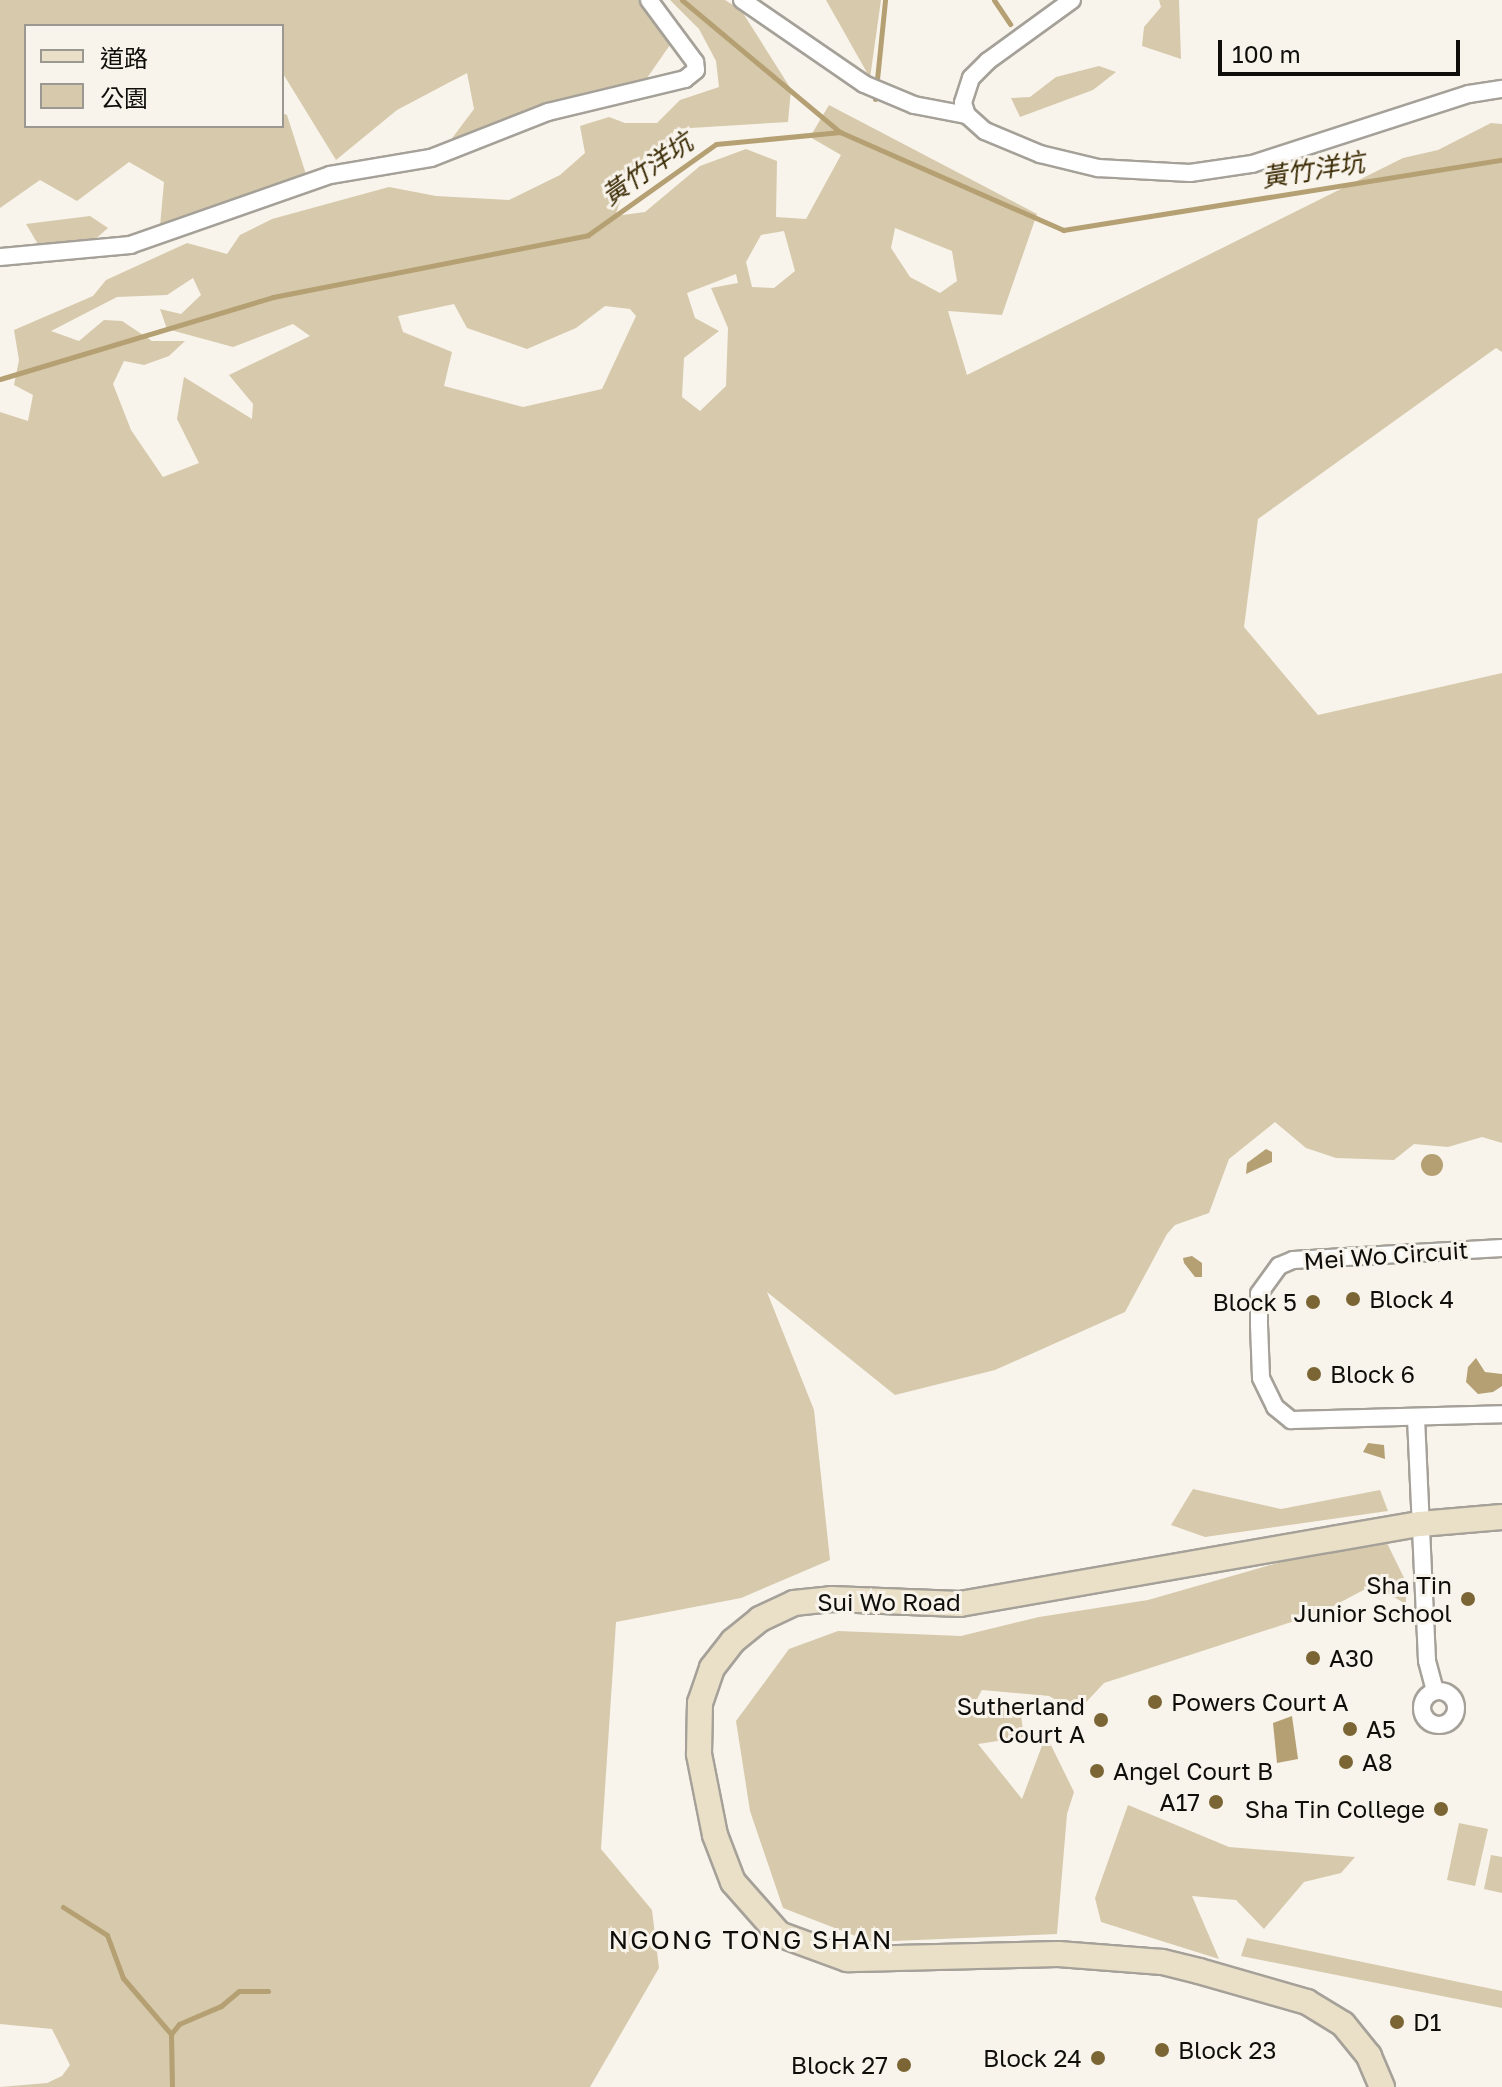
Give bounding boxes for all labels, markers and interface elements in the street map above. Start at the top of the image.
legend [24,24,284,128]
scale bar [1222,24,1464,74]
text: 100 m [1232,39,1301,68]
text: 道路 [100,43,148,72]
text: 公園 [100,83,148,112]
water label: 黃竹洋坑 [595,126,699,212]
water label: 黃竹洋坑 [1259,146,1367,194]
street label: Mei Wo Circuit [1303,1235,1469,1275]
place label: Block 4 [1369,1285,1454,1313]
place label: Block 5 [1213,1288,1297,1316]
marker: Block 4 [1344,1290,1362,1308]
marker: Block 5 [1304,1293,1322,1311]
place label: Block 6 [1330,1360,1415,1388]
marker: Block 6 [1305,1365,1323,1383]
place label: Sha Tin Junior School [1294,1571,1452,1627]
street label: Sui Wo Road [817,1588,961,1616]
marker: Sha Tin Junior School [1459,1590,1477,1608]
place label: A30 [1329,1644,1374,1672]
marker: A30 [1304,1649,1322,1667]
place label: Powers Court A [1171,1688,1349,1716]
place label: Sutherland Court A [957,1692,1085,1748]
marker: Powers Court A [1146,1693,1164,1711]
marker: Sutherland Court A [1092,1711,1110,1729]
place label: A5 [1366,1715,1396,1743]
marker: A5 [1341,1720,1359,1738]
place label: A8 [1362,1748,1393,1776]
marker: A8 [1337,1753,1355,1771]
place label: Angel Court B [1113,1757,1273,1785]
marker: Angel Court B [1088,1762,1106,1780]
place label: A17 [1160,1788,1200,1816]
marker: A17 [1207,1793,1225,1811]
place label: Sha Tin College [1245,1795,1425,1823]
marker: Sha Tin College [1432,1800,1450,1818]
district label: NGONG TONG SHAN [609,1924,893,1956]
place label: D1 [1413,2008,1441,2036]
marker: D1 [1388,2013,1406,2031]
place label: Block 23 [1178,2036,1277,2064]
marker: Block 23 [1153,2041,1171,2059]
place label: Block 24 [983,2044,1082,2072]
marker: Block 24 [1089,2049,1107,2067]
place label: Block 27 [791,2051,888,2079]
marker: Block 27 [895,2056,913,2074]

